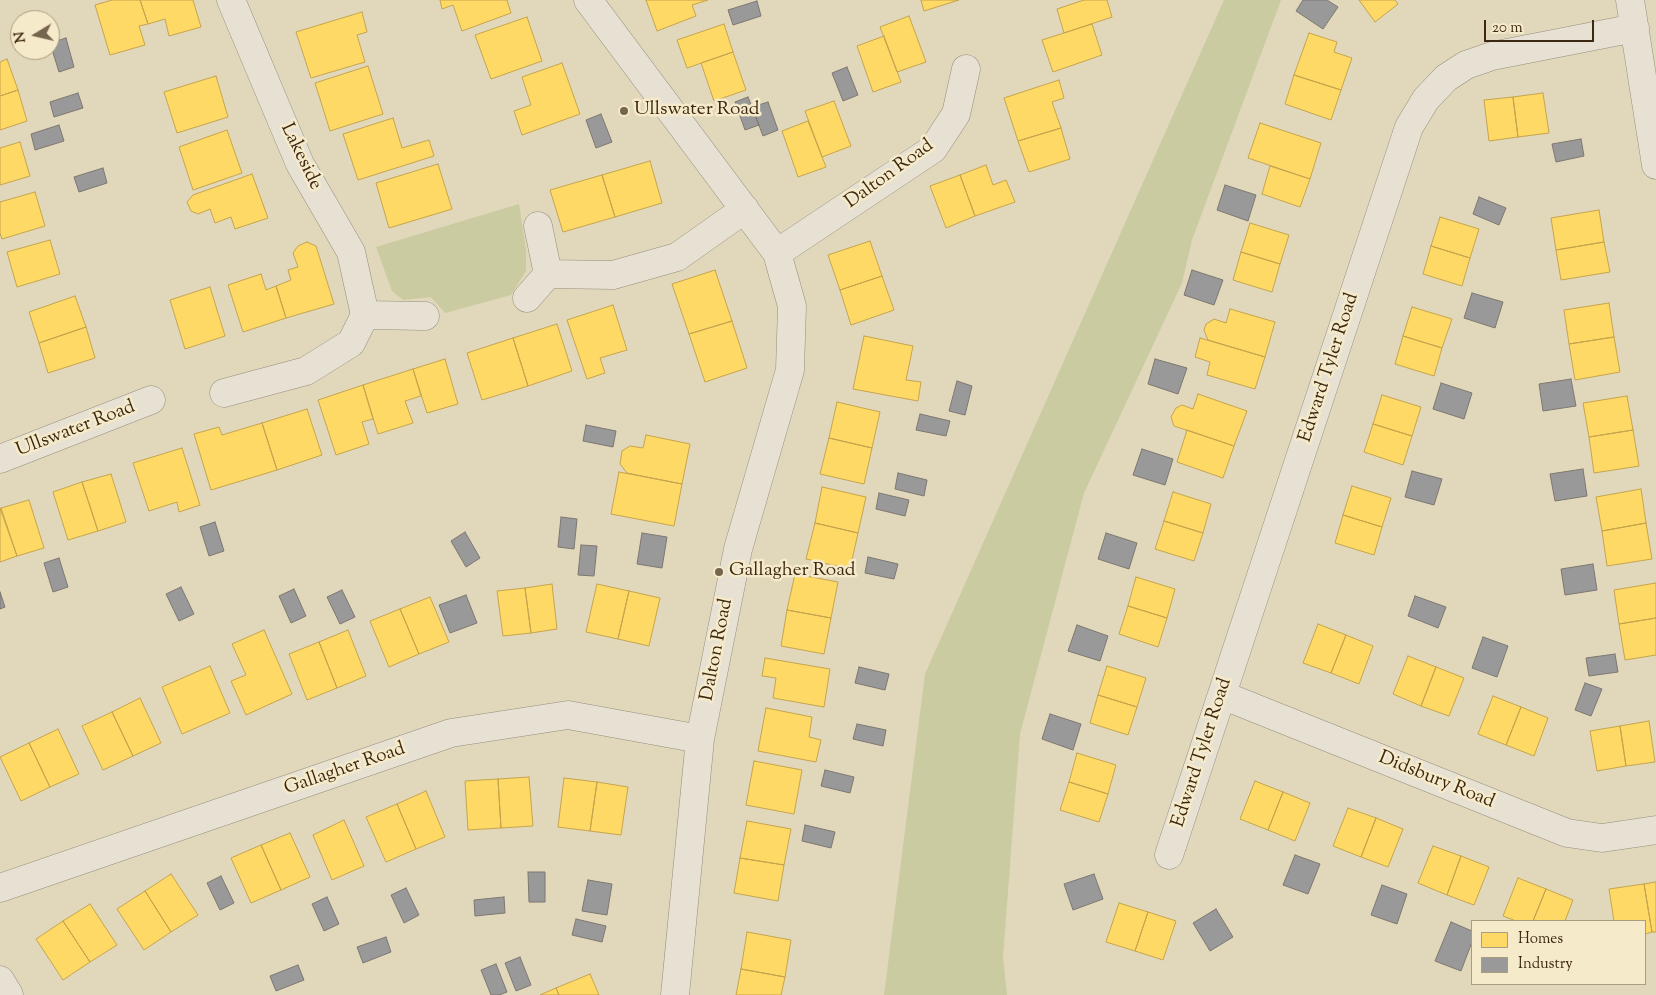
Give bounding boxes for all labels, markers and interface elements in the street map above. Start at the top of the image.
north arrow [10,10,60,60]
scale bar [1486,10,1596,42]
text: 20 m [1492,18,1523,39]
text: N [10,30,32,44]
place label: Ullswater Road [634,100,760,122]
marker: Ullswater Road [618,105,630,117]
street label: Lakeside [274,120,326,194]
street label: Dalton Road [841,135,939,215]
street label: Edward Tyler Road [1295,291,1365,445]
street label: Ullswater Road [13,397,139,463]
place label: Gallagher Road [729,561,855,583]
marker: Gallagher Road [713,566,725,578]
street label: Dalton Road [697,597,739,703]
street label: Edward Tyler Road [1168,676,1238,830]
street label: Gallagher Road [282,739,408,801]
street label: Didsbury Road [1375,747,1497,815]
legend [1471,920,1646,985]
text: Homes [1518,929,1563,950]
text: Industry [1518,954,1573,975]

